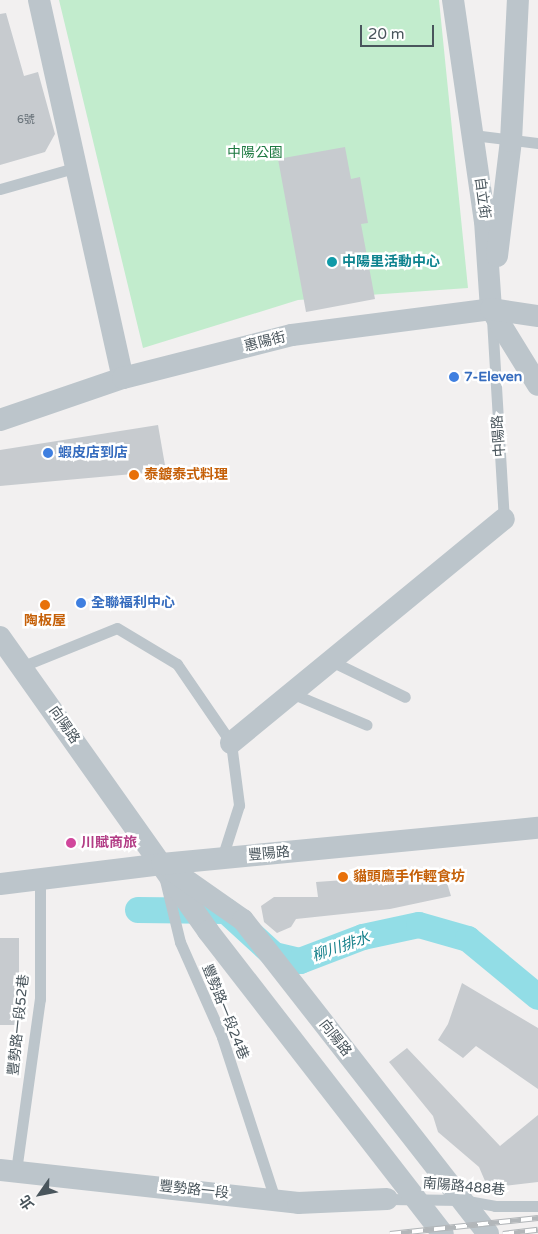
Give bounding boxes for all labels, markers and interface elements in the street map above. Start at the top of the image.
scale bar [363,15,437,47]
text: 20 m [368,25,405,43]
house number: 6號 [17,113,35,127]
park label: 中陽公園 [227,145,283,161]
street label: 自立街 [471,176,493,220]
place label: 中陽里活動中心 [342,254,440,270]
marker: 中陽里活動中心 [326,256,338,268]
street label: 惠陽街 [243,329,287,355]
place label: 7-Eleven [464,369,522,385]
marker: 7-Eleven [448,371,460,383]
street label: 中陽路 [489,414,509,458]
place label: 蝦皮店到店 [58,445,128,461]
marker: 蝦皮店到店 [42,447,54,459]
place label: 泰鍍泰式料理 [144,467,228,483]
marker: 泰鍍泰式料理 [128,469,140,481]
place label: 全聯福利中心 [91,595,175,611]
marker: 全聯福利中心 [75,597,87,609]
marker: 陶板屋 [39,599,51,611]
place label: 陶板屋 [24,613,66,629]
street label: 向陽路 [45,703,83,747]
place label: 川賦商旅 [81,835,137,851]
marker: 川賦商旅 [65,837,77,849]
street label: 豐陽路 [247,844,291,864]
place label: 貓頭鷹手作輕食坊 [353,869,465,885]
marker: 貓頭鷹手作輕食坊 [337,871,349,883]
water label: 柳川排水 [310,929,372,965]
street label: 豐勢路一段24巷 [198,962,252,1062]
street label: 豐勢路一段52巷 [5,974,33,1076]
street label: 向陽路 [315,1016,355,1060]
north arrow [15,1169,65,1219]
street label: 南陽路488巷 [422,1175,506,1199]
street label: 豐勢路一段 [158,1178,230,1202]
text: 北 [16,1192,38,1213]

